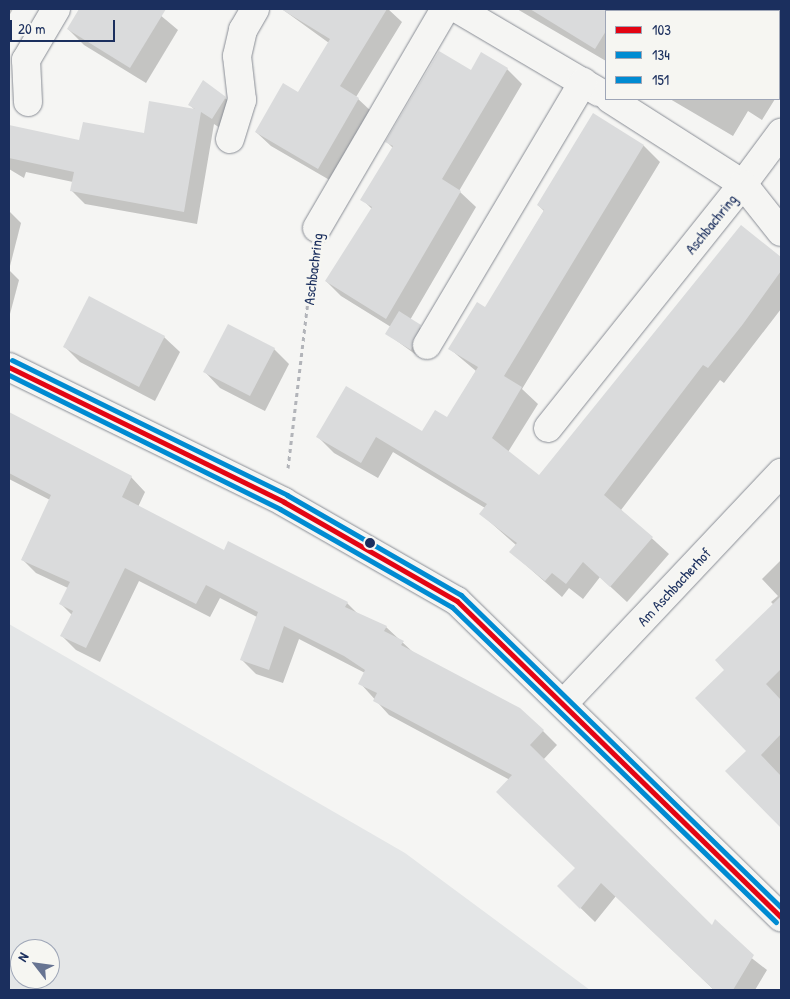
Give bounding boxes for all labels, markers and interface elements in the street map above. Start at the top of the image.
scale bar [12,10,118,42]
legend [605,10,780,100]
text: 20 m [18,18,45,39]
text: 103 [652,19,671,40]
text: 134 [652,44,670,65]
text: 151 [652,69,669,90]
street label: Aschbachring [681,190,741,258]
street label: Aschbachring [300,232,326,306]
unlabelled marker [365,538,375,548]
street label: Am Aschbacherhof [633,544,715,630]
north arrow [10,939,60,989]
text: N [12,949,33,965]

